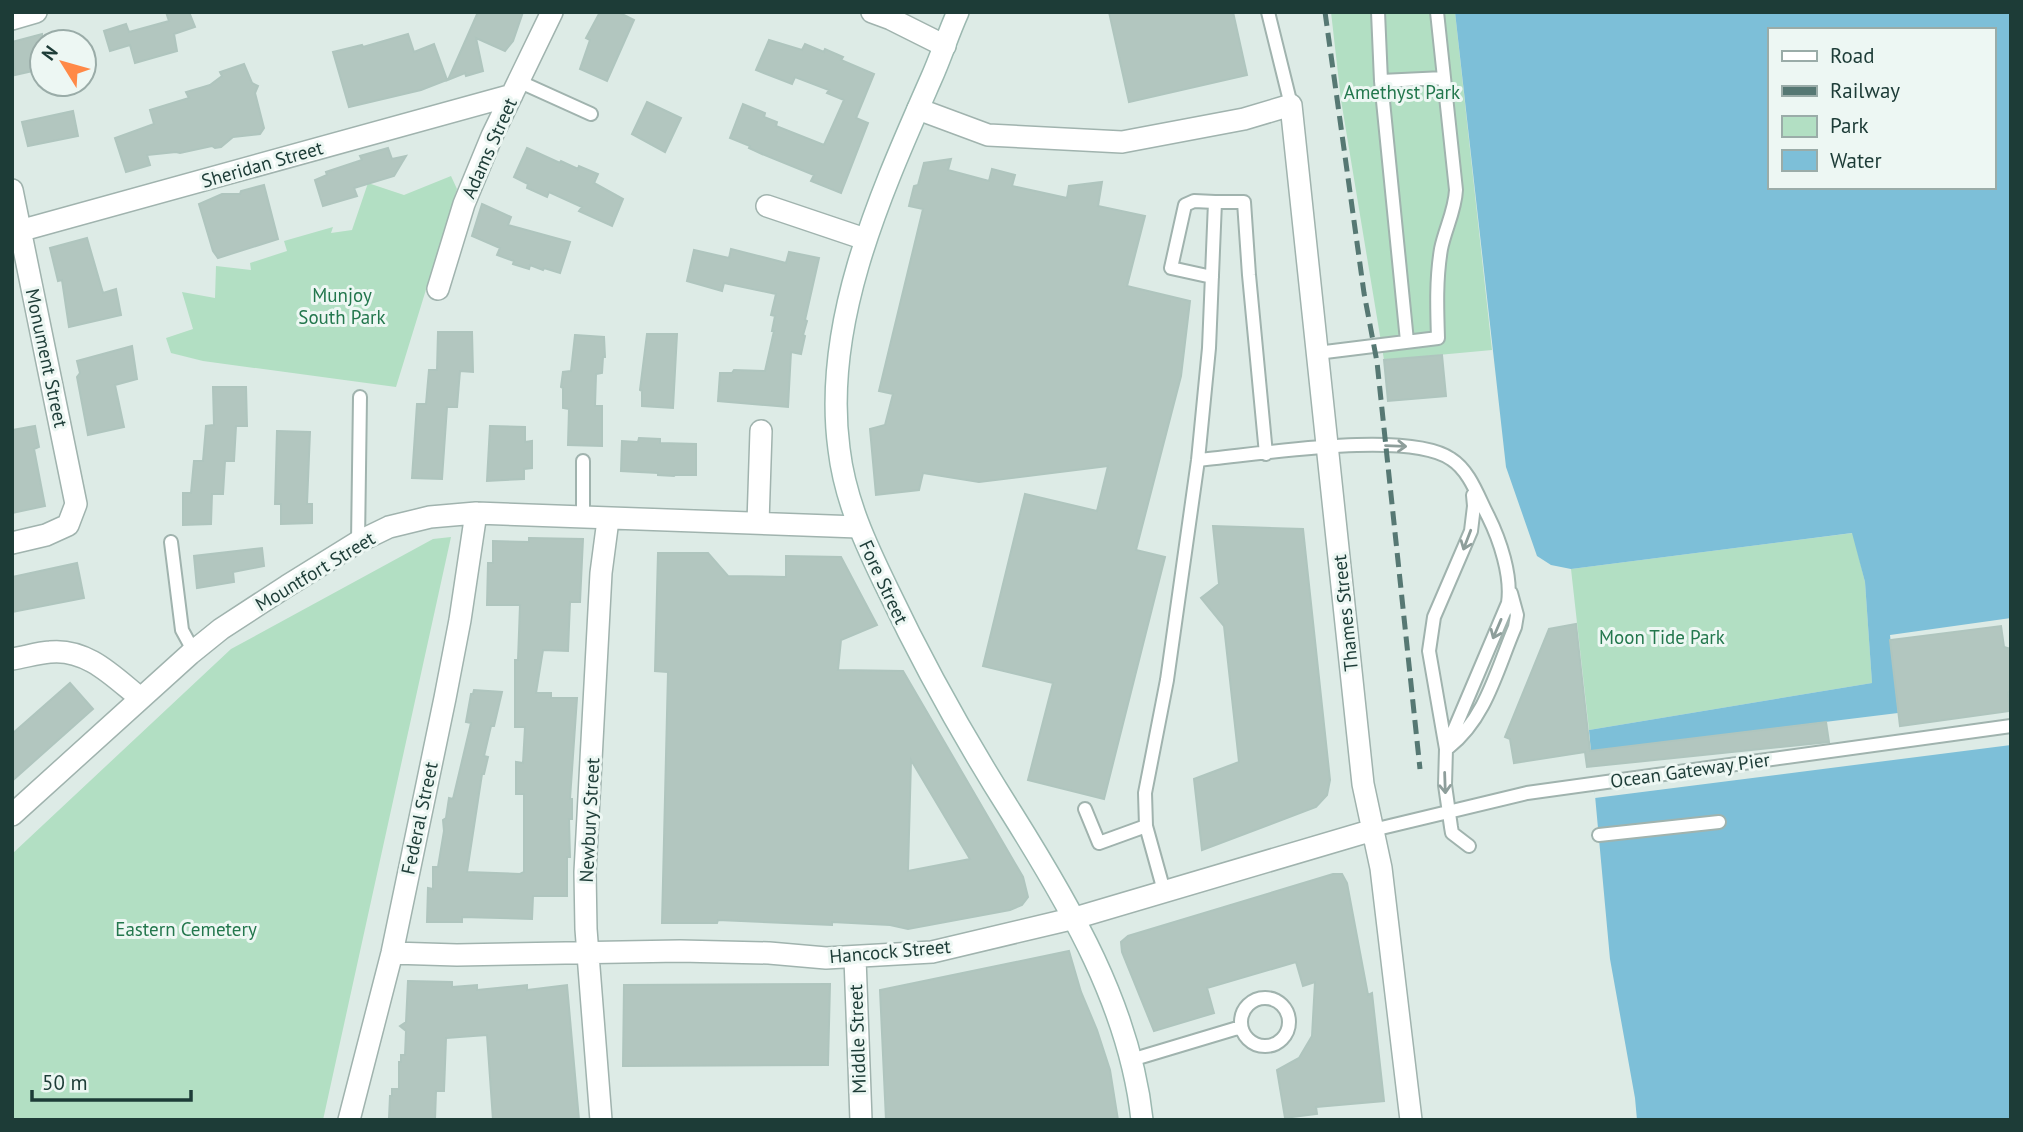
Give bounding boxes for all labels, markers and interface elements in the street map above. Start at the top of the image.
north arrow [28,28,98,98]
legend [1768,28,1995,189]
text: N [36,41,63,65]
text: Road [1830,42,1874,69]
text: Railway [1830,77,1900,104]
park label: Amethyst Park [1344,80,1460,104]
street label: Adams Street [456,93,522,202]
text: Park [1830,112,1869,139]
street label: Sheridan Street [198,135,326,193]
text: Water [1830,147,1882,174]
park label: Munjoy South Park [298,283,386,329]
street label: Monument Street [21,286,74,430]
one-way arrow [1384,439,1407,453]
street label: Mountfort Street [251,526,380,616]
one-way arrow [1459,529,1472,551]
street label: Fore Street [854,536,914,628]
street label: Thames Street [1327,553,1363,672]
one-way arrow [1489,618,1502,640]
park label: Moon Tide Park [1599,625,1725,649]
street label: Ocean Gateway Pier [1609,747,1772,793]
street label: Newbury Street [574,756,604,883]
street label: Federal Street [395,759,443,876]
one-way arrow [1439,772,1452,795]
park label: Eastern Cemetery [115,917,257,941]
street label: Hancock Street [828,934,952,968]
street label: Middle Street [843,983,871,1094]
scale bar [32,1058,191,1102]
text: 50 m [42,1069,88,1096]

